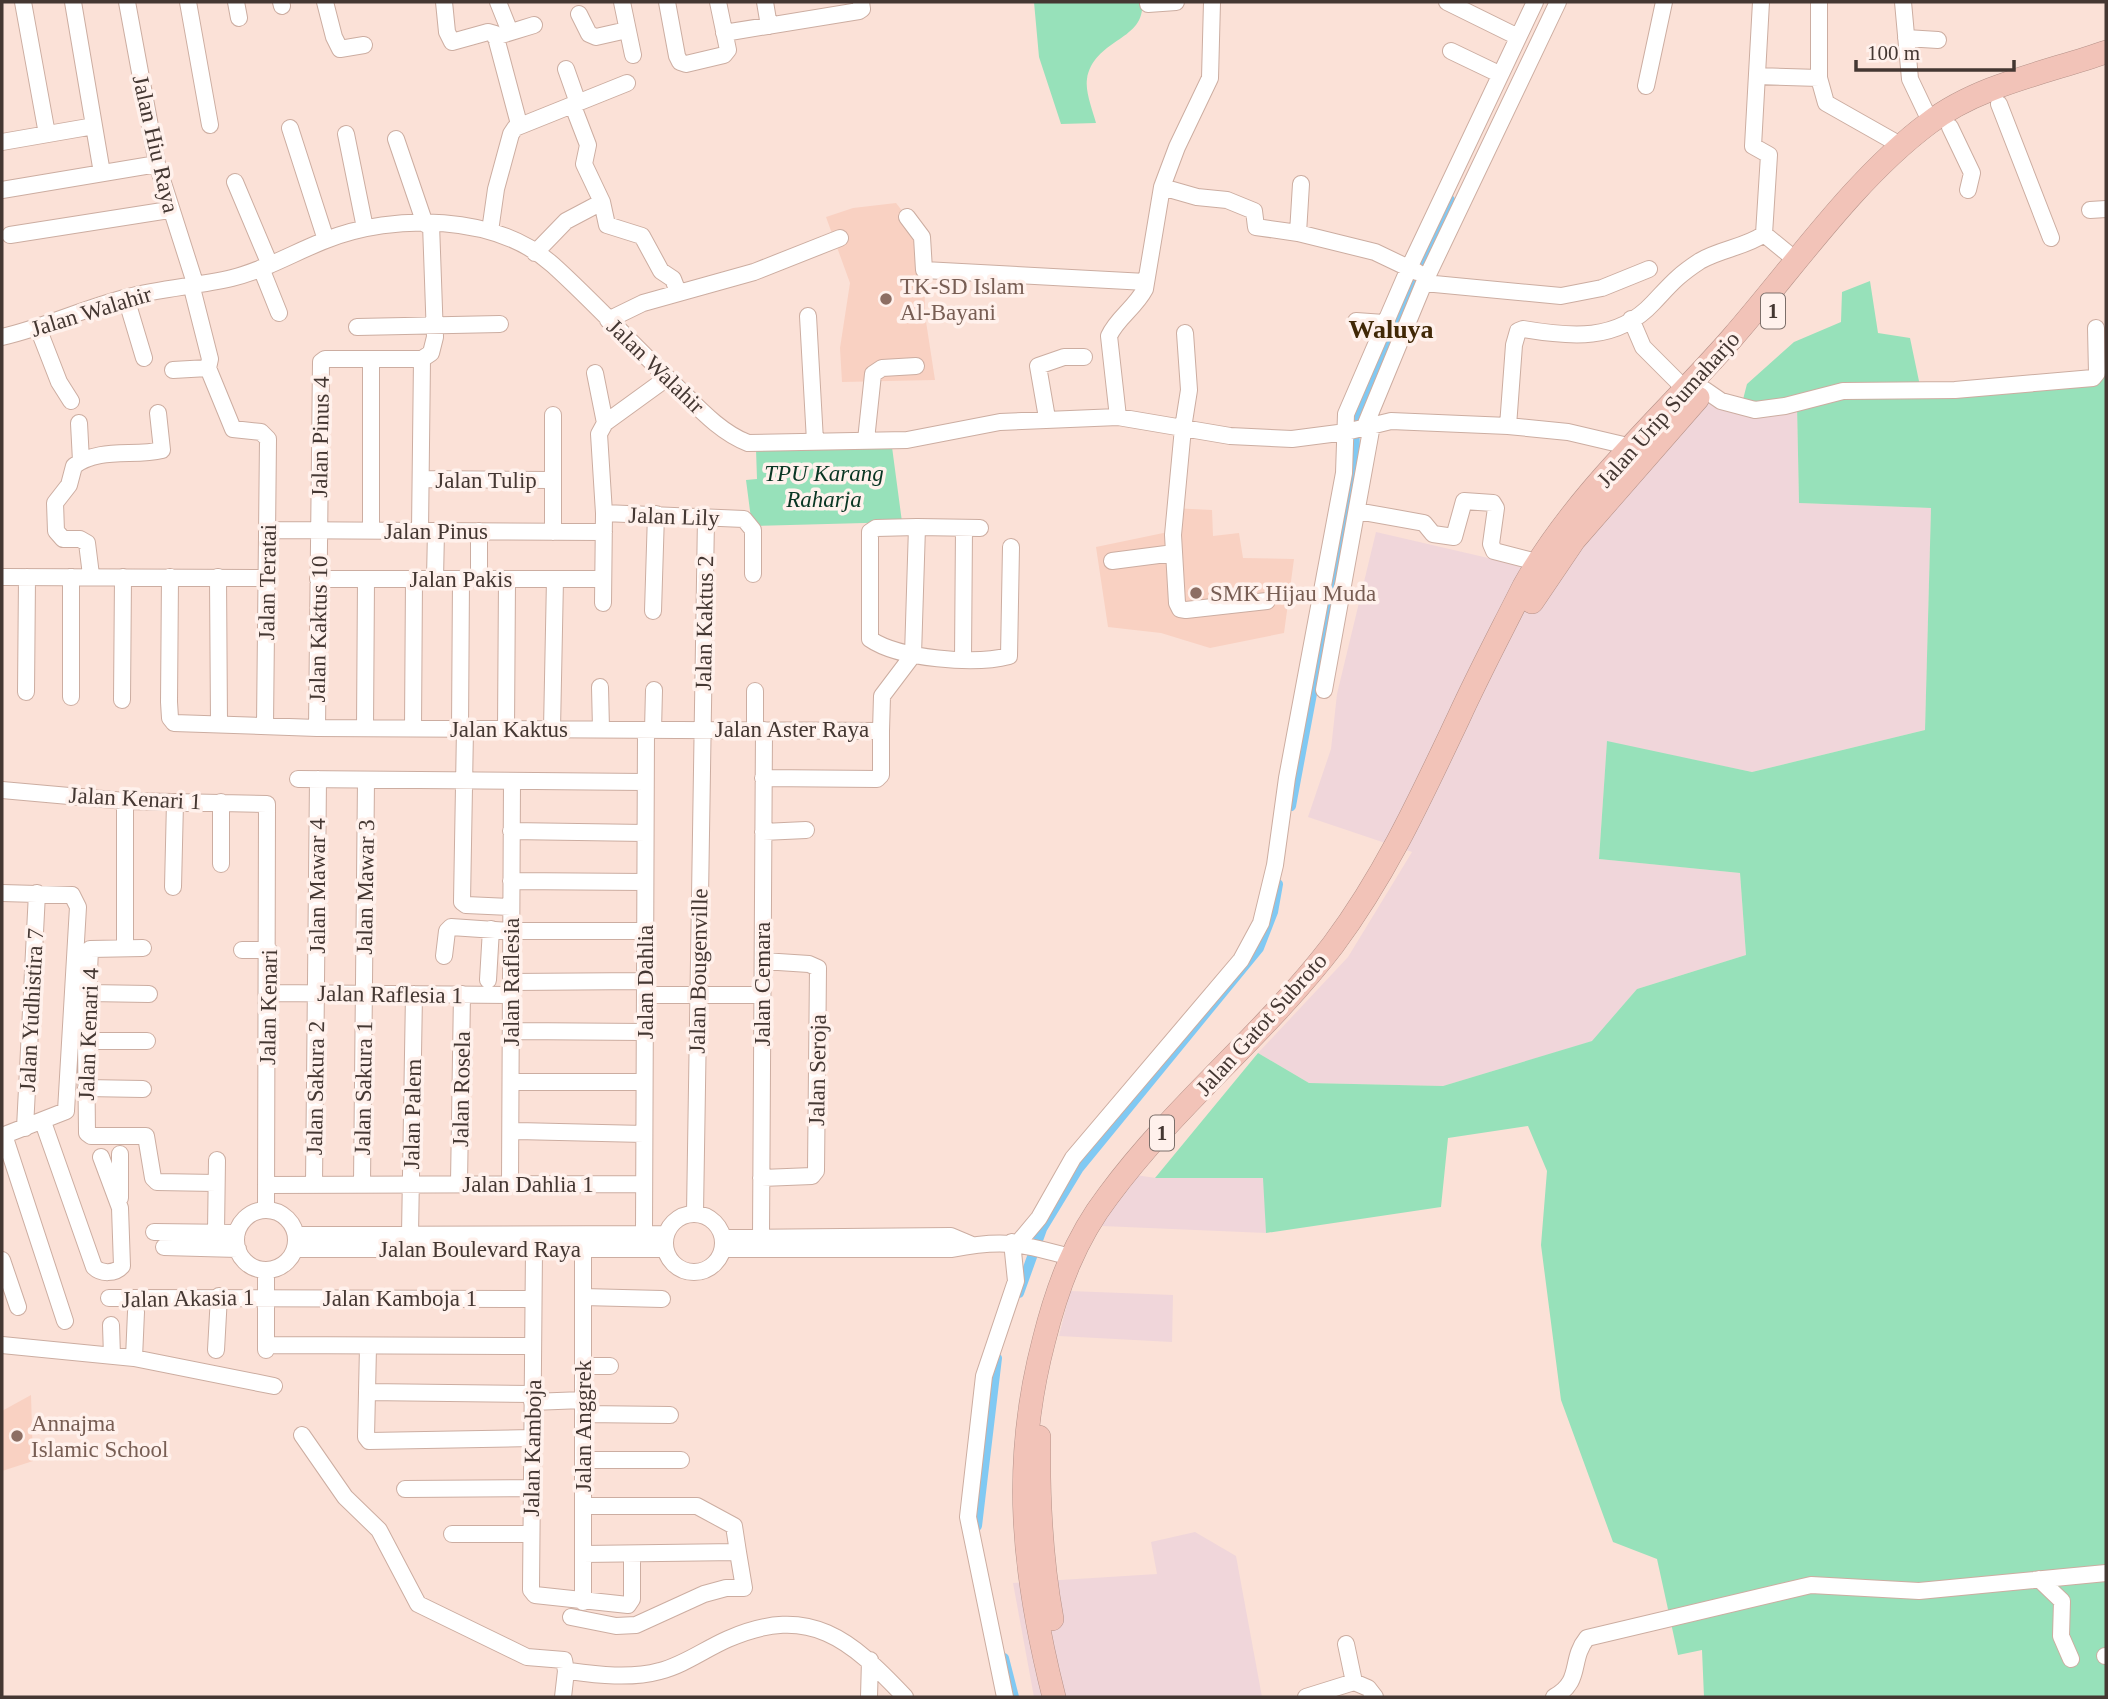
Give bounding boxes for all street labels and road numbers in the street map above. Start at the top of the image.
street label: Jalan Hiu Raya [128,73,183,215]
street label: Jalan Walahir [28,281,155,342]
road number: 1 [1761,294,1785,328]
street label: Jalan Walahir [602,314,709,419]
street label: Jalan Urip Sumaharjo [1592,326,1745,492]
street label: Jalan Pinus 4 [307,376,334,498]
street label: Jalan Tulip [435,468,537,493]
street label: Jalan Lily [628,502,721,531]
street label: Jalan Pinus [384,519,488,544]
street label: Jalan Teratai [254,524,281,640]
street label: Jalan Kaktus 10 [305,555,332,703]
street label: Jalan Kaktus 2 [691,555,718,691]
street label: Jalan Pakis [410,567,512,592]
street label: Jalan Kaktus [450,717,568,742]
street label: Jalan Aster Raya [715,717,869,742]
street label: Jalan Kenari 1 [68,783,202,814]
street label: Jalan Mawar 4 [305,818,330,954]
street label: Jalan Mawar 3 [352,819,379,955]
street label: Jalan Bougenville [685,888,712,1054]
street label: Jalan Raflesia [499,918,524,1046]
street label: Jalan Cemara [750,922,775,1046]
street label: Jalan Dahlia [633,925,658,1039]
street label: Jalan Yudhistira 7 [15,927,48,1093]
street label: Jalan Gatot Subroto [1191,948,1332,1101]
street label: Jalan Kenari [255,949,282,1065]
street label: Jalan Kenari 4 [74,967,103,1101]
street label: Jalan Raflesia 1 [317,981,463,1008]
street label: Jalan Seroja [804,1014,831,1126]
street label: Jalan Sakura 2 [302,1021,329,1155]
street label: Jalan Sakura 1 [350,1021,377,1155]
street label: Jalan Rosela [448,1031,475,1147]
street label: Jalan Palem [399,1058,426,1169]
road number: 1 [1150,1116,1174,1150]
street label: Jalan Dahlia 1 [462,1172,594,1197]
street label: Jalan Boulevard Raya [379,1237,581,1262]
street label: Jalan Akasia 1 [121,1285,255,1312]
street label: Jalan Kamboja 1 [323,1286,477,1311]
street label: Jalan Anggrek [571,1359,596,1492]
street label: Jalan Kamboja [519,1379,546,1517]

